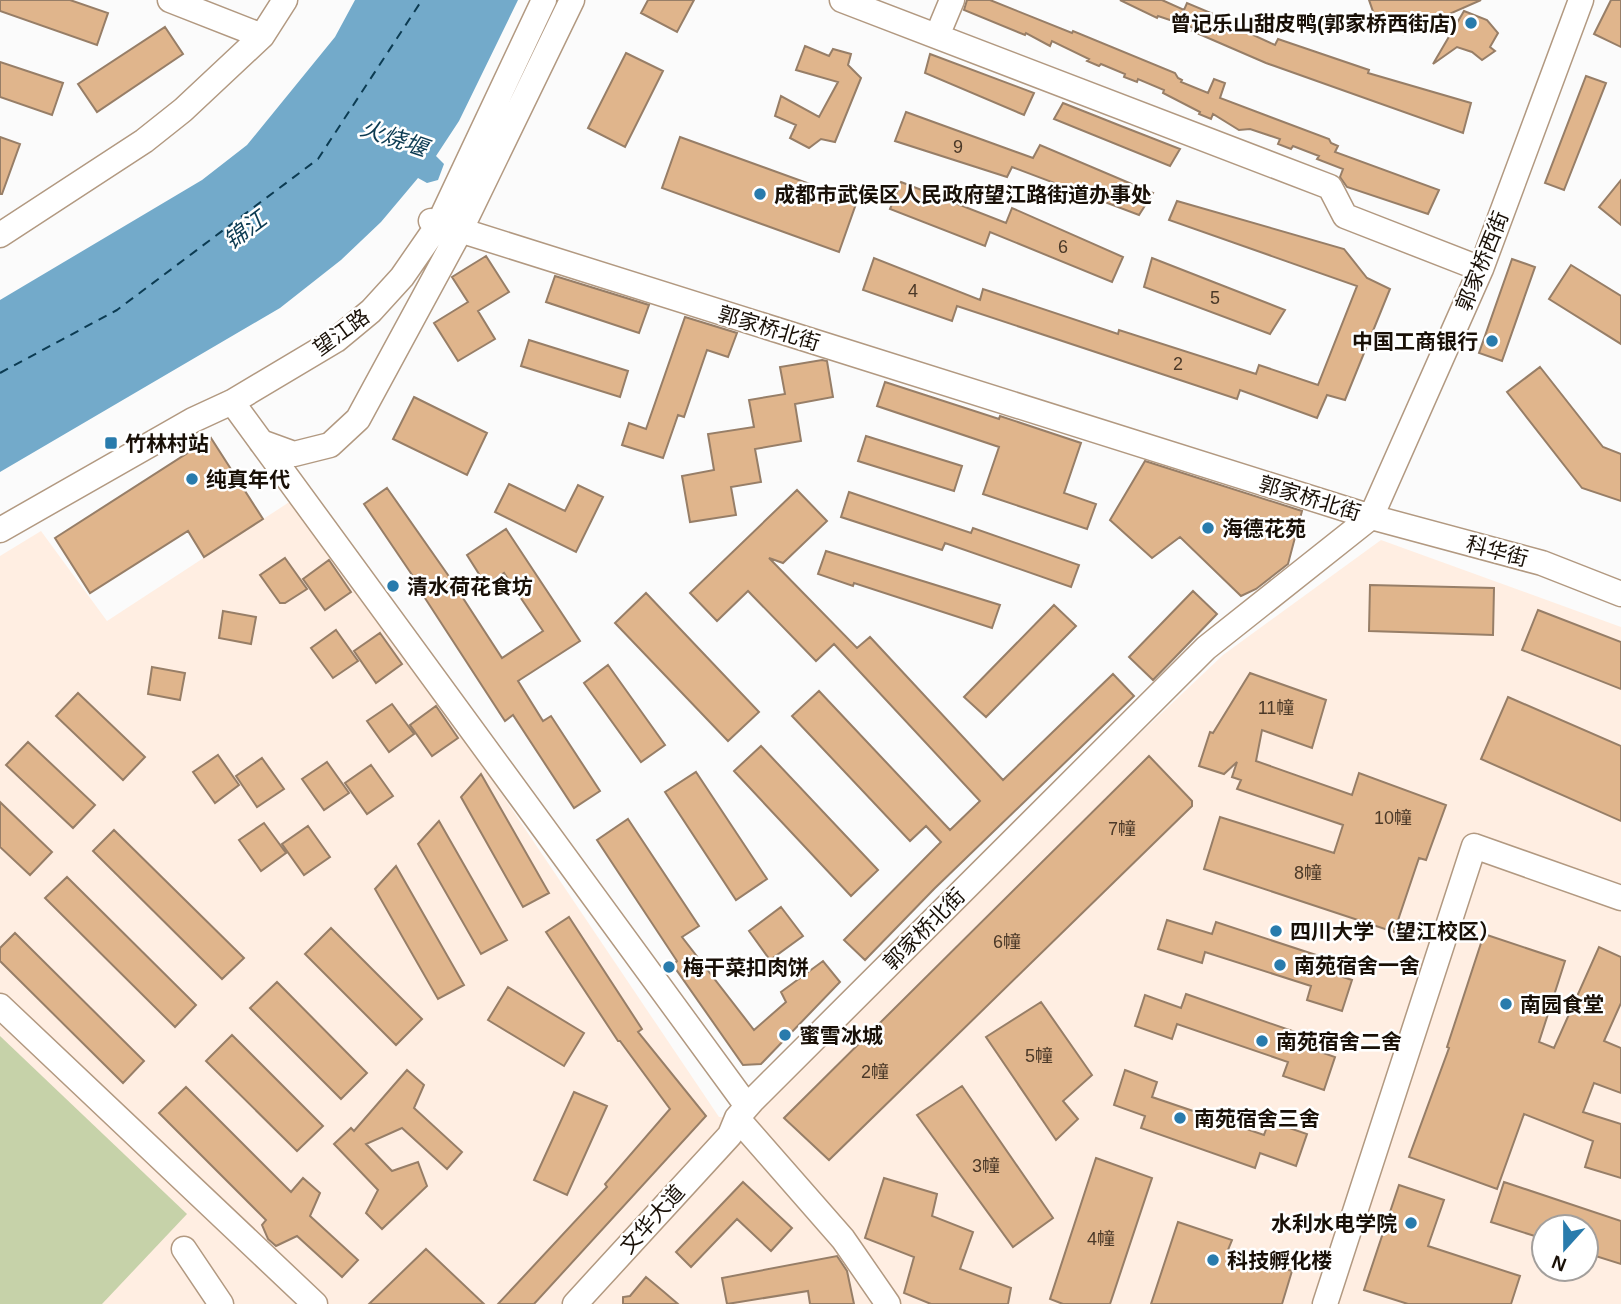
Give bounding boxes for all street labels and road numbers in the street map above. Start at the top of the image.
street label: 郭家桥西街 [1452,208,1512,314]
street label: 郭家桥北街 [715,302,823,354]
street label: 望江路 [309,304,373,360]
street label: 郭家桥北街 [1256,472,1364,524]
street label: 科华街 [1464,532,1530,570]
street label: 郭家桥北街 [879,884,969,974]
street label: 文华大道 [615,1180,689,1258]

